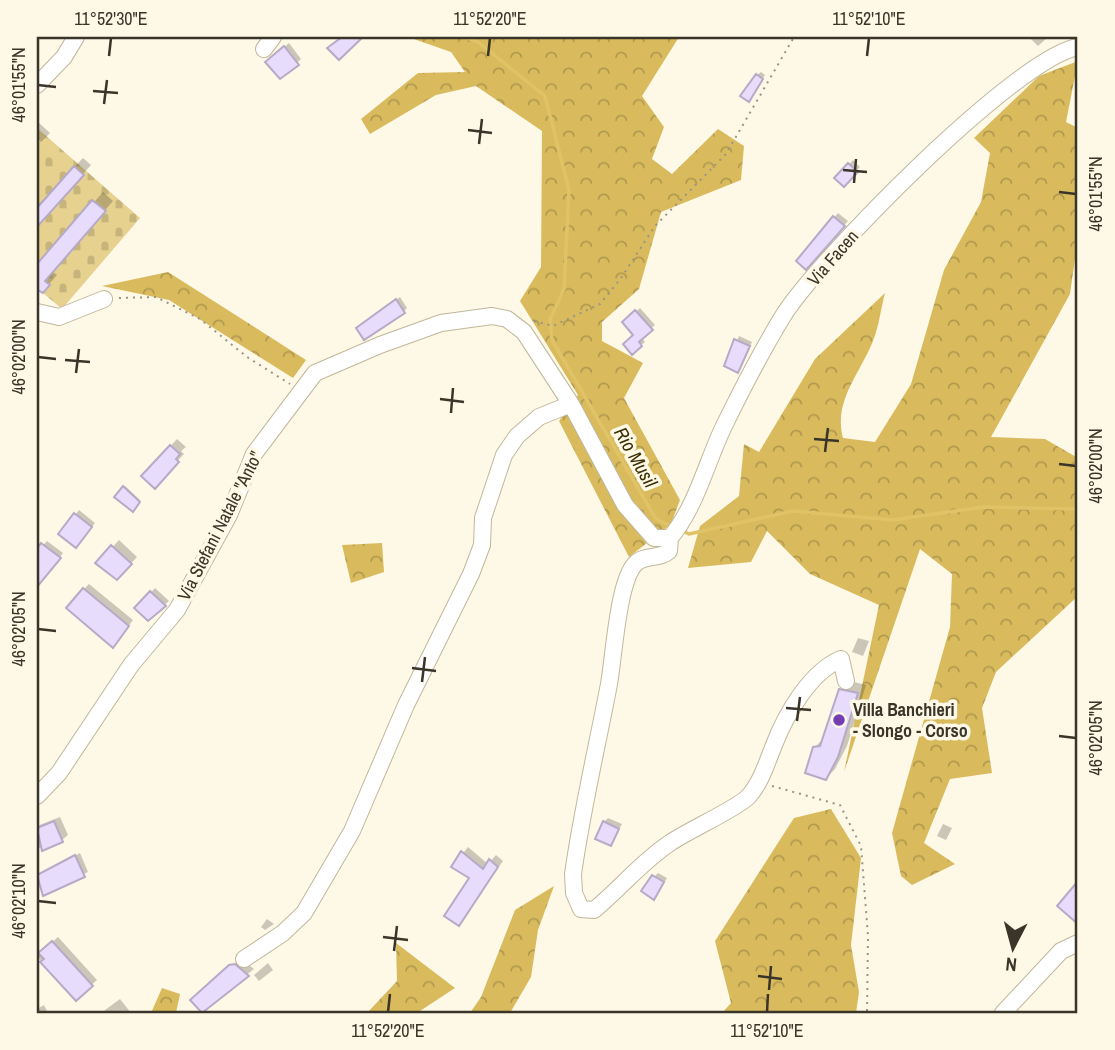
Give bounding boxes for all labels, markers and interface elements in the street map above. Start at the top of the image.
text: 11°52'30"E [74,6,148,31]
text: 11°52'20"E [453,6,527,31]
text: 11°52'10"E [832,6,906,31]
text: 46°01'55"N [6,47,31,123]
text: 46°01'55"N [1083,156,1108,232]
street label: Via Facen [801,224,864,291]
text: 46°02'00"N [6,319,31,395]
water label: Rio Musil [608,422,664,492]
text: 46°02'00"N [1083,428,1108,504]
street label: Via Stefani Natale "Anto" [171,447,268,605]
text: 46°02'05"N [6,591,31,667]
place label: Villa Banchieri - Slongo - Corso [853,697,968,743]
text: 46°02'05"N [1083,700,1108,776]
marker: Villa Banchieri - Slongo - Corso [831,712,847,728]
text: 46°02'10"N [6,863,31,939]
north arrow [978,914,1048,984]
text: N [1004,951,1018,978]
text: 11°52'20"E [351,1018,425,1043]
text: 11°52'10"E [730,1018,804,1043]

